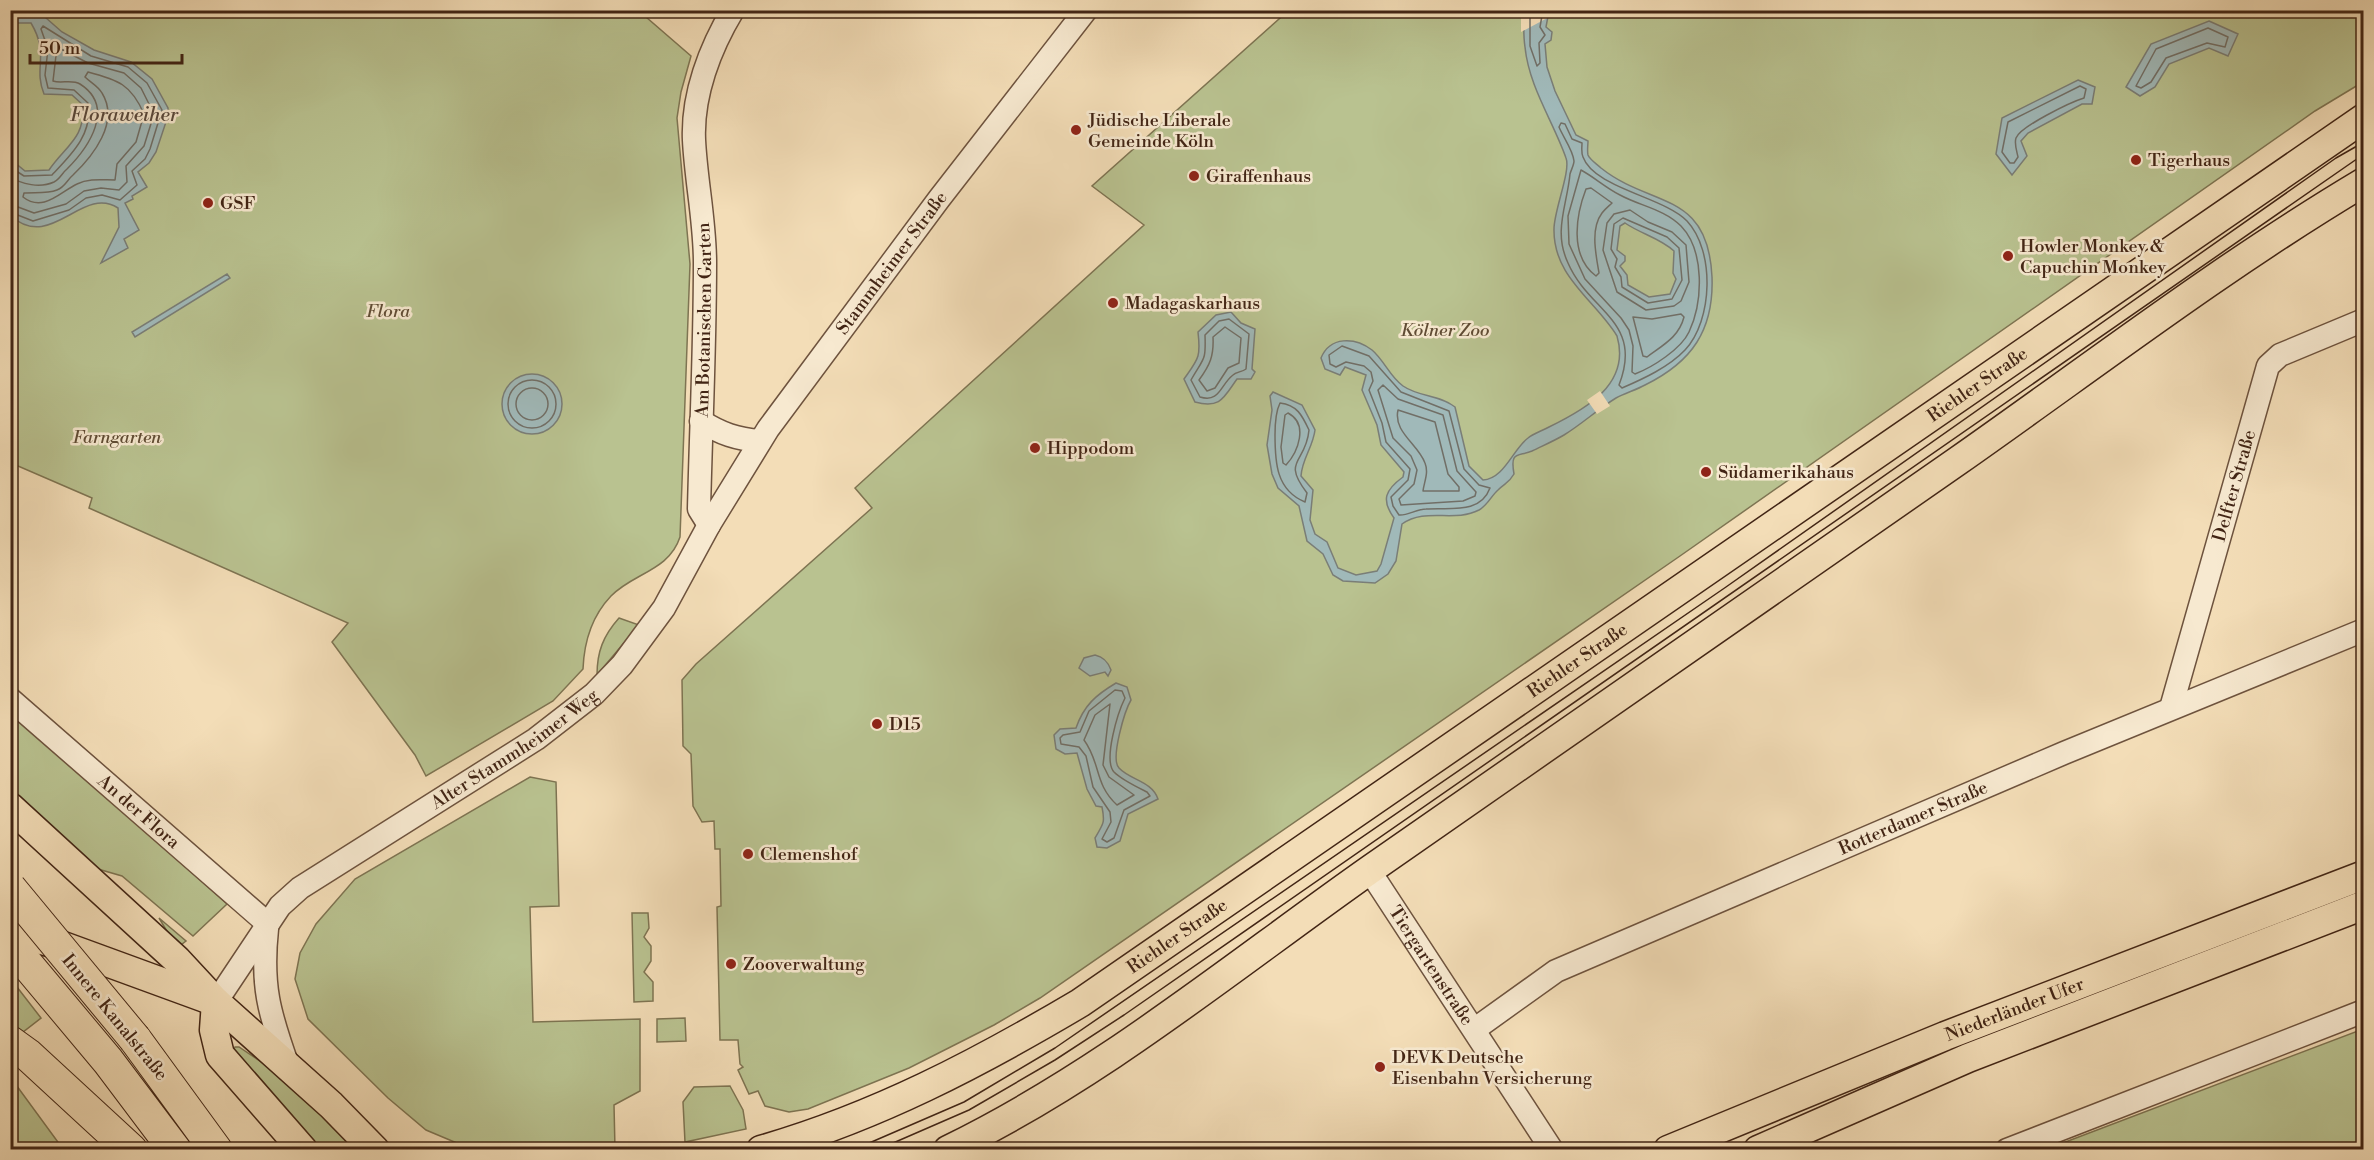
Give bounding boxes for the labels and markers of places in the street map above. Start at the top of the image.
place label: Jüdische Liberale Gemeinde Köln [1087,109,1231,153]
marker: Jüdische Liberale Gemeinde Köln [1069,123,1083,137]
place label: Tigerhaus [2148,149,2230,172]
marker: Tigerhaus [2129,153,2143,167]
place label: Giraffenhaus [1206,165,1311,188]
marker: Giraffenhaus [1187,169,1201,183]
place label: GSF [220,192,256,215]
marker: GSF [201,196,215,210]
place label: Howler Monkey & Capuchin Monkey [2020,235,2166,279]
marker: Howler Monkey & Capuchin Monkey [2001,249,2015,263]
place label: Madagaskarhaus [1125,292,1260,315]
marker: Madagaskarhaus [1106,296,1120,310]
place label: Hippodom [1047,437,1135,460]
marker: Hippodom [1028,441,1042,455]
place label: Südamerikahaus [1718,461,1854,484]
marker: Südamerikahaus [1699,465,1713,479]
place label: D15 [889,713,921,736]
marker: D15 [870,717,884,731]
place label: Clemenshof [760,843,859,866]
marker: Clemenshof [741,847,755,861]
place label: Zooverwaltung [743,953,865,976]
marker: Zooverwaltung [724,957,738,971]
place label: DEVK Deutsche Eisenbahn Versicherung [1392,1046,1593,1090]
marker: DEVK Deutsche Eisenbahn Versicherung [1373,1060,1387,1074]

